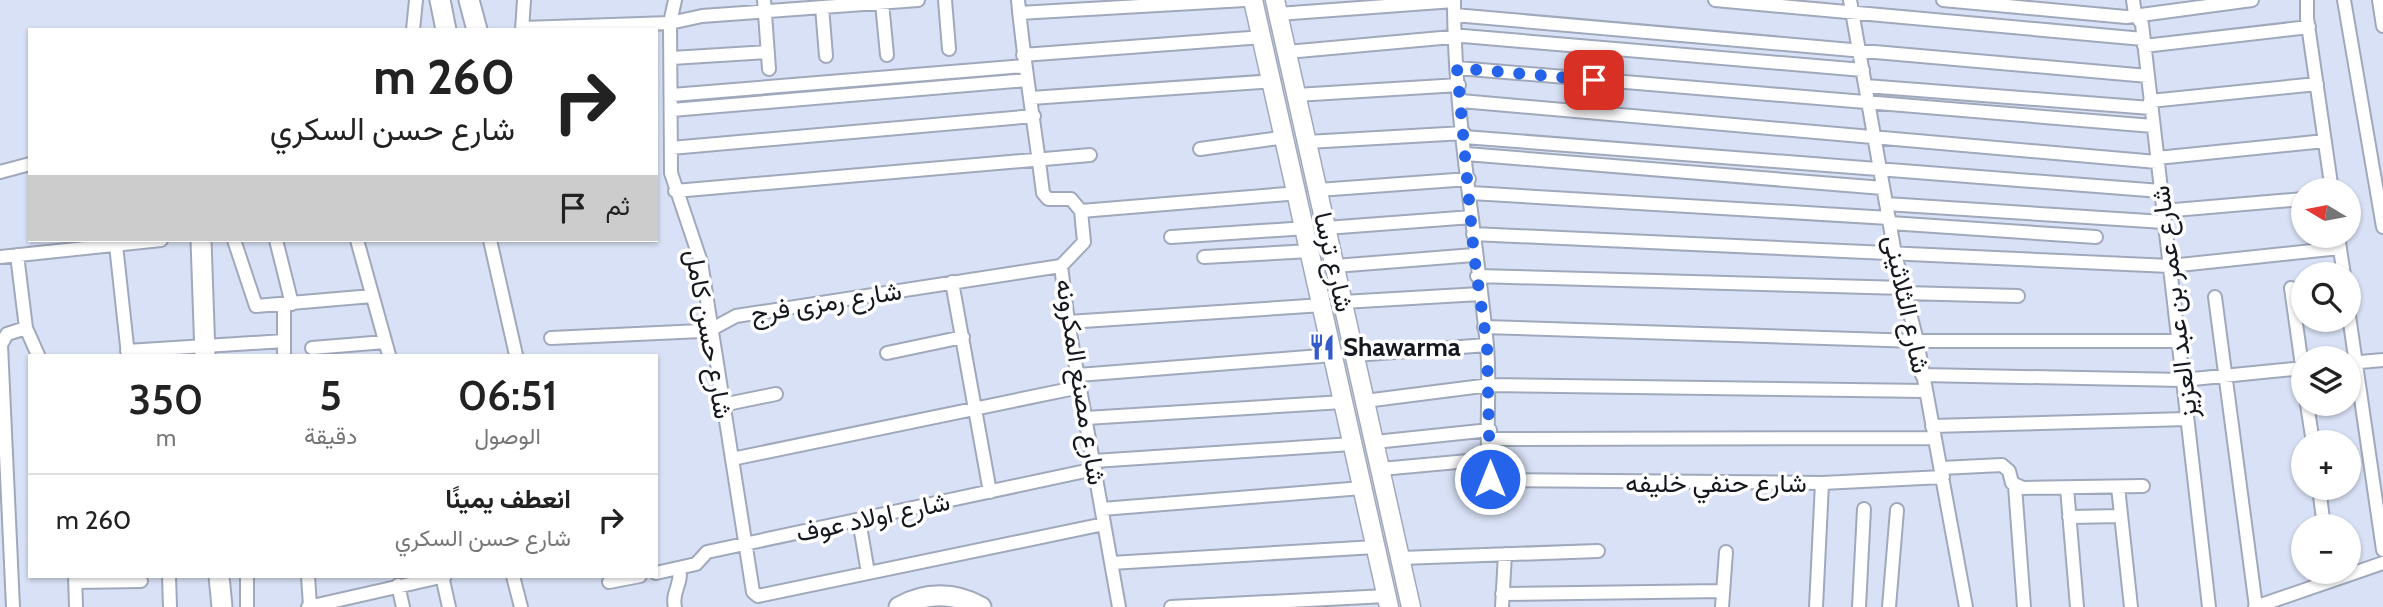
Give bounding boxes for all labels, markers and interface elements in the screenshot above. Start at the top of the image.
text: 260 m [373,47,515,106]
pin [1564,50,1624,110]
icon: right [539,56,630,147]
icon: arrive [1575,61,1613,99]
text: شارع حسن السكري [270,109,515,148]
north arrow [2291,178,2361,248]
map controls [2291,178,2361,584]
street label: شارع عمر بن عبد العزيز [2144,183,2206,421]
icon: arrive [554,189,592,227]
text: ثم [606,190,630,222]
street label: شارع ترسا [1305,209,1361,315]
street label: شارع الثلاثينى [1875,232,1937,376]
street label: شارع حسن كامل [676,247,740,422]
button: search [2291,262,2361,332]
street label: شارع رمزى فرج [748,274,904,332]
street label: شارع مصنع المكرونه [1047,277,1113,488]
place label: Shawarma [1343,331,1461,363]
restaurant icon: Shawarma [1307,332,1337,362]
button: layers [2291,346,2361,416]
text: 5 [319,369,342,421]
text: 06:51 [458,369,557,421]
text: 350 [129,373,203,425]
text: دقيقة [304,422,357,450]
text: الوصول [474,422,541,450]
text: m [156,424,176,452]
button: + [2291,430,2361,500]
position arrow [1453,442,1527,516]
street label: شارع حنفي خليفه [1625,467,1807,504]
text: انعطف يمينًا [445,483,571,515]
street label: شارع اولاد عوف [793,485,953,551]
icon: right [592,501,630,539]
text: 260 m [56,504,131,536]
button: − [2291,514,2361,584]
text: شارع حسن السكري [395,524,571,552]

